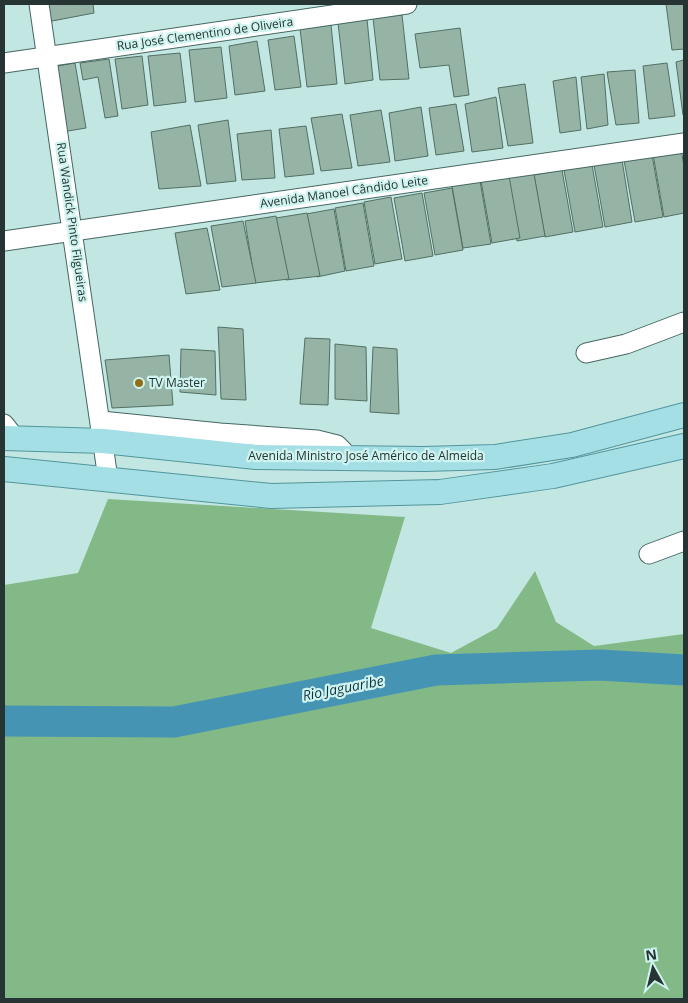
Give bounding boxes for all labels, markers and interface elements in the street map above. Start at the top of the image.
street label: Rua José Clementino de Oliveira [116,13,294,54]
street label: Rua Wandick Pinto Filgueiras [53,141,92,303]
street label: Avenida Manoel Cândido Leite [259,171,429,212]
place label: TV Master [149,374,205,391]
marker: TV Master [133,377,145,389]
street label: Avenida Ministro José Américo de Almeida [248,447,484,464]
water label: Rio Jaguaribe [301,670,385,705]
north arrow [628,943,678,993]
text: N [644,944,658,965]

